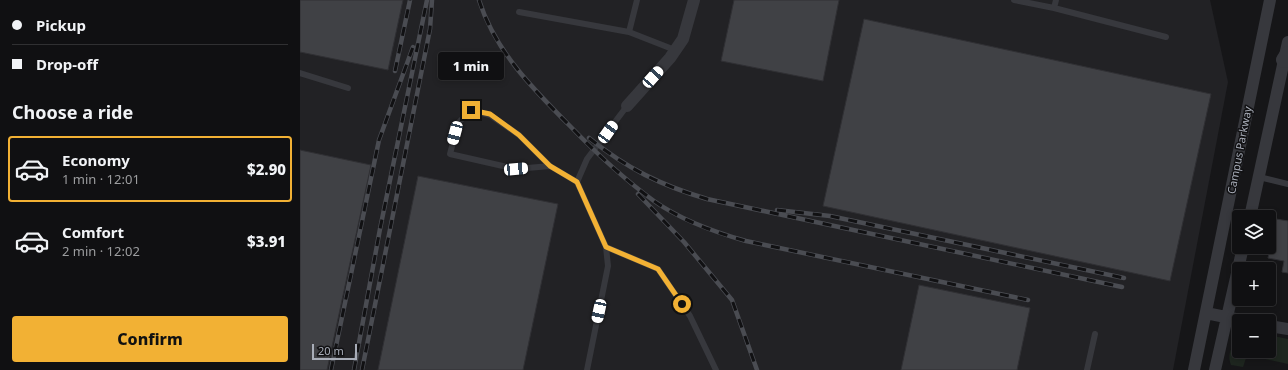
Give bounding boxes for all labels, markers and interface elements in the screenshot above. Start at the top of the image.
text: Pickup [36,15,86,35]
callout: 1 min [438,52,504,80]
text: Drop-off [36,54,98,74]
text: 1 min [453,57,489,75]
car [641,64,665,90]
text: Choose a ride [12,100,133,124]
route end [462,101,480,119]
street label: Campus Parkway [1223,105,1255,195]
car [596,119,620,145]
car [446,120,464,146]
text: Economy [62,150,130,170]
icon: car [14,151,50,187]
text: $2.90 [247,159,286,179]
car [504,162,528,176]
text: 1 min · 12:01 [62,170,140,188]
map controls [1232,210,1276,358]
button: layers [1232,210,1276,254]
text: Comfort [62,222,124,242]
icon: car [14,223,50,259]
text: $3.91 [247,231,286,251]
text: 2 min · 12:02 [62,242,140,260]
button: + [1232,262,1276,306]
route start [673,295,691,313]
car [591,298,607,324]
button: − [1232,314,1276,358]
button: Confirm [12,316,288,362]
scale bar [312,342,357,361]
text: 20 m [318,343,344,358]

